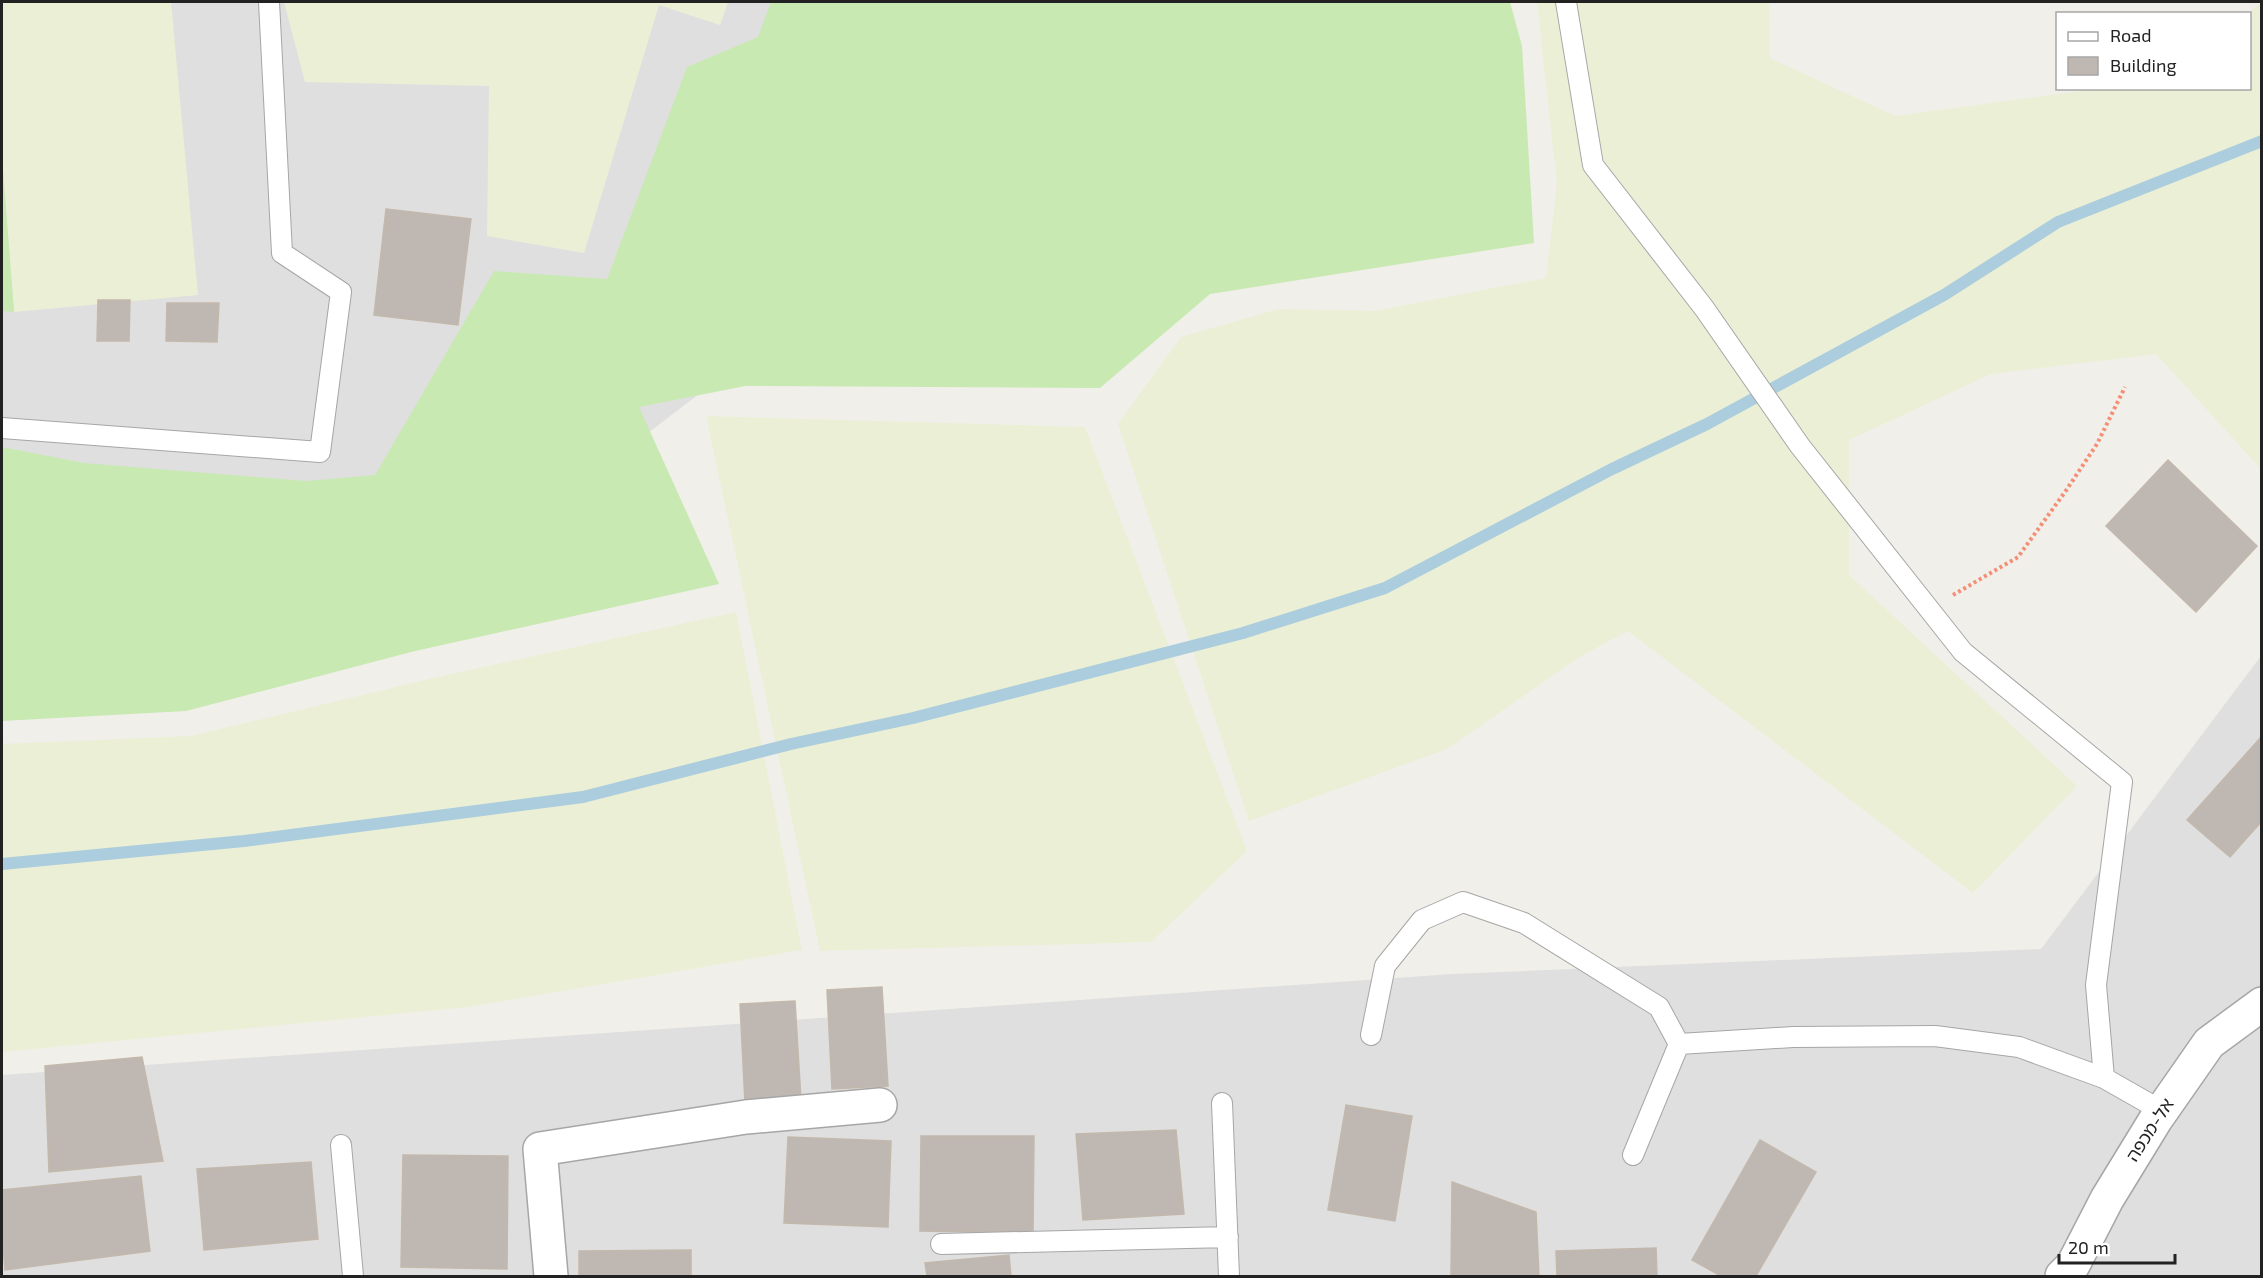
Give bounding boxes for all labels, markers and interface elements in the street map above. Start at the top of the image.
legend [2056,12,2251,90]
text: Road [2110,24,2151,46]
text: Building [2110,54,2177,76]
street label: אל-מכפה [2121,1094,2178,1165]
scale bar [2059,1227,2174,1265]
text: 20 m [2068,1236,2109,1258]

